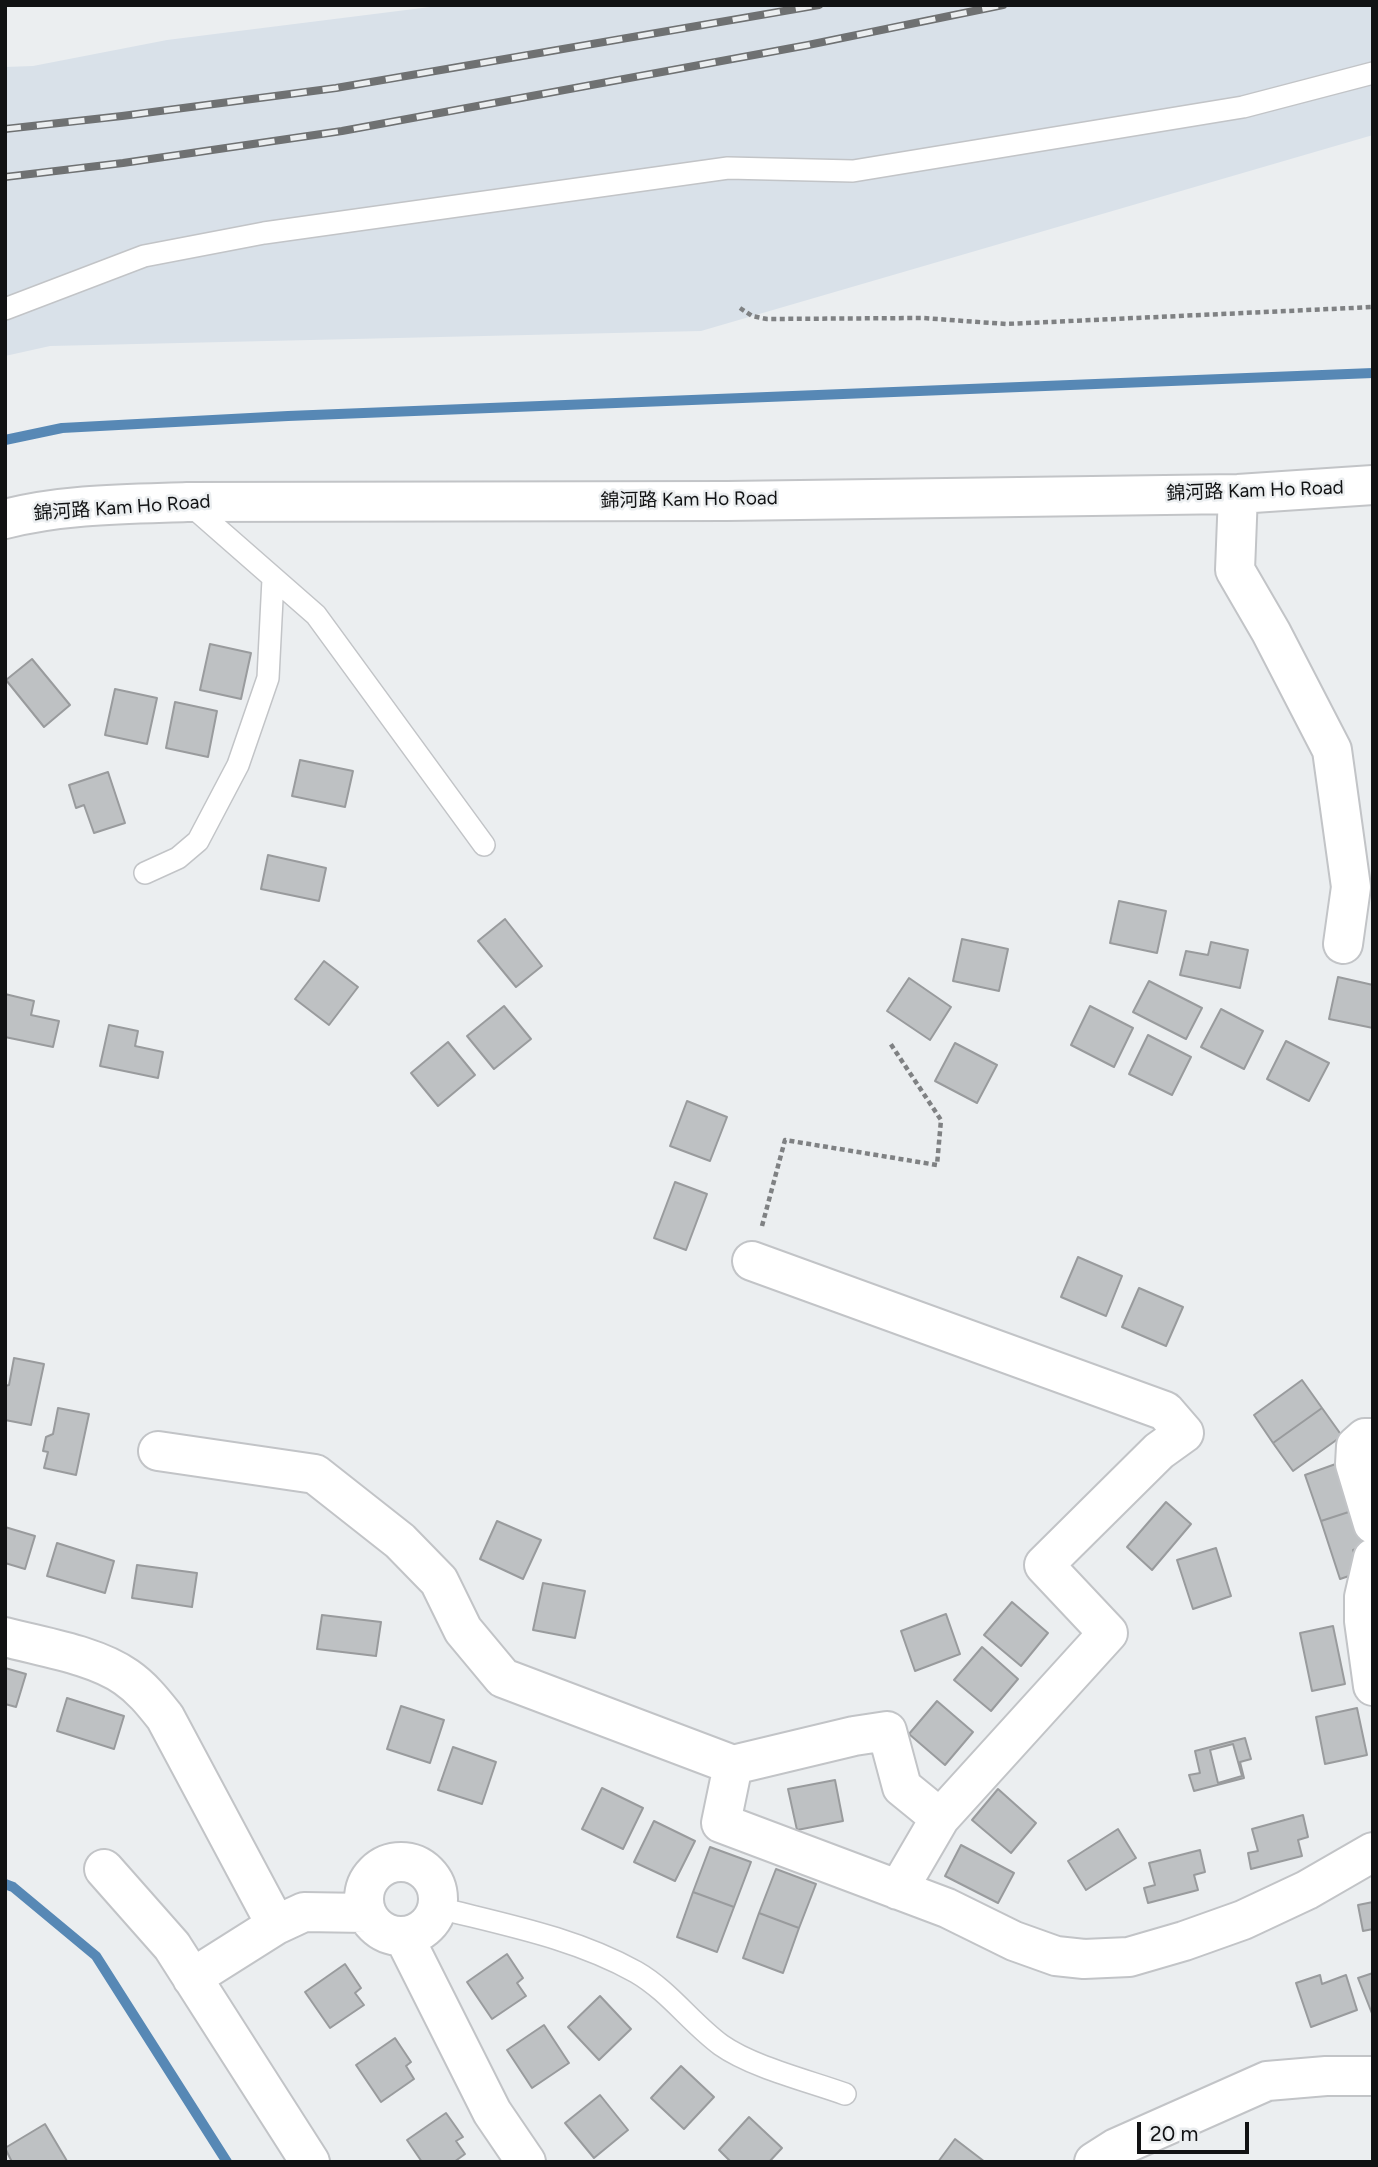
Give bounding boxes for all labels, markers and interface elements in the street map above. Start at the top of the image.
street label: 錦河路 Kam Ho Road [1166,477,1344,505]
street label: 錦河路 Kam Ho Road [600,487,778,513]
street label: 錦河路 Kam Ho Road [33,490,211,526]
scale bar [1140,2108,1252,2152]
text: 20 m [1150,2121,1198,2146]

